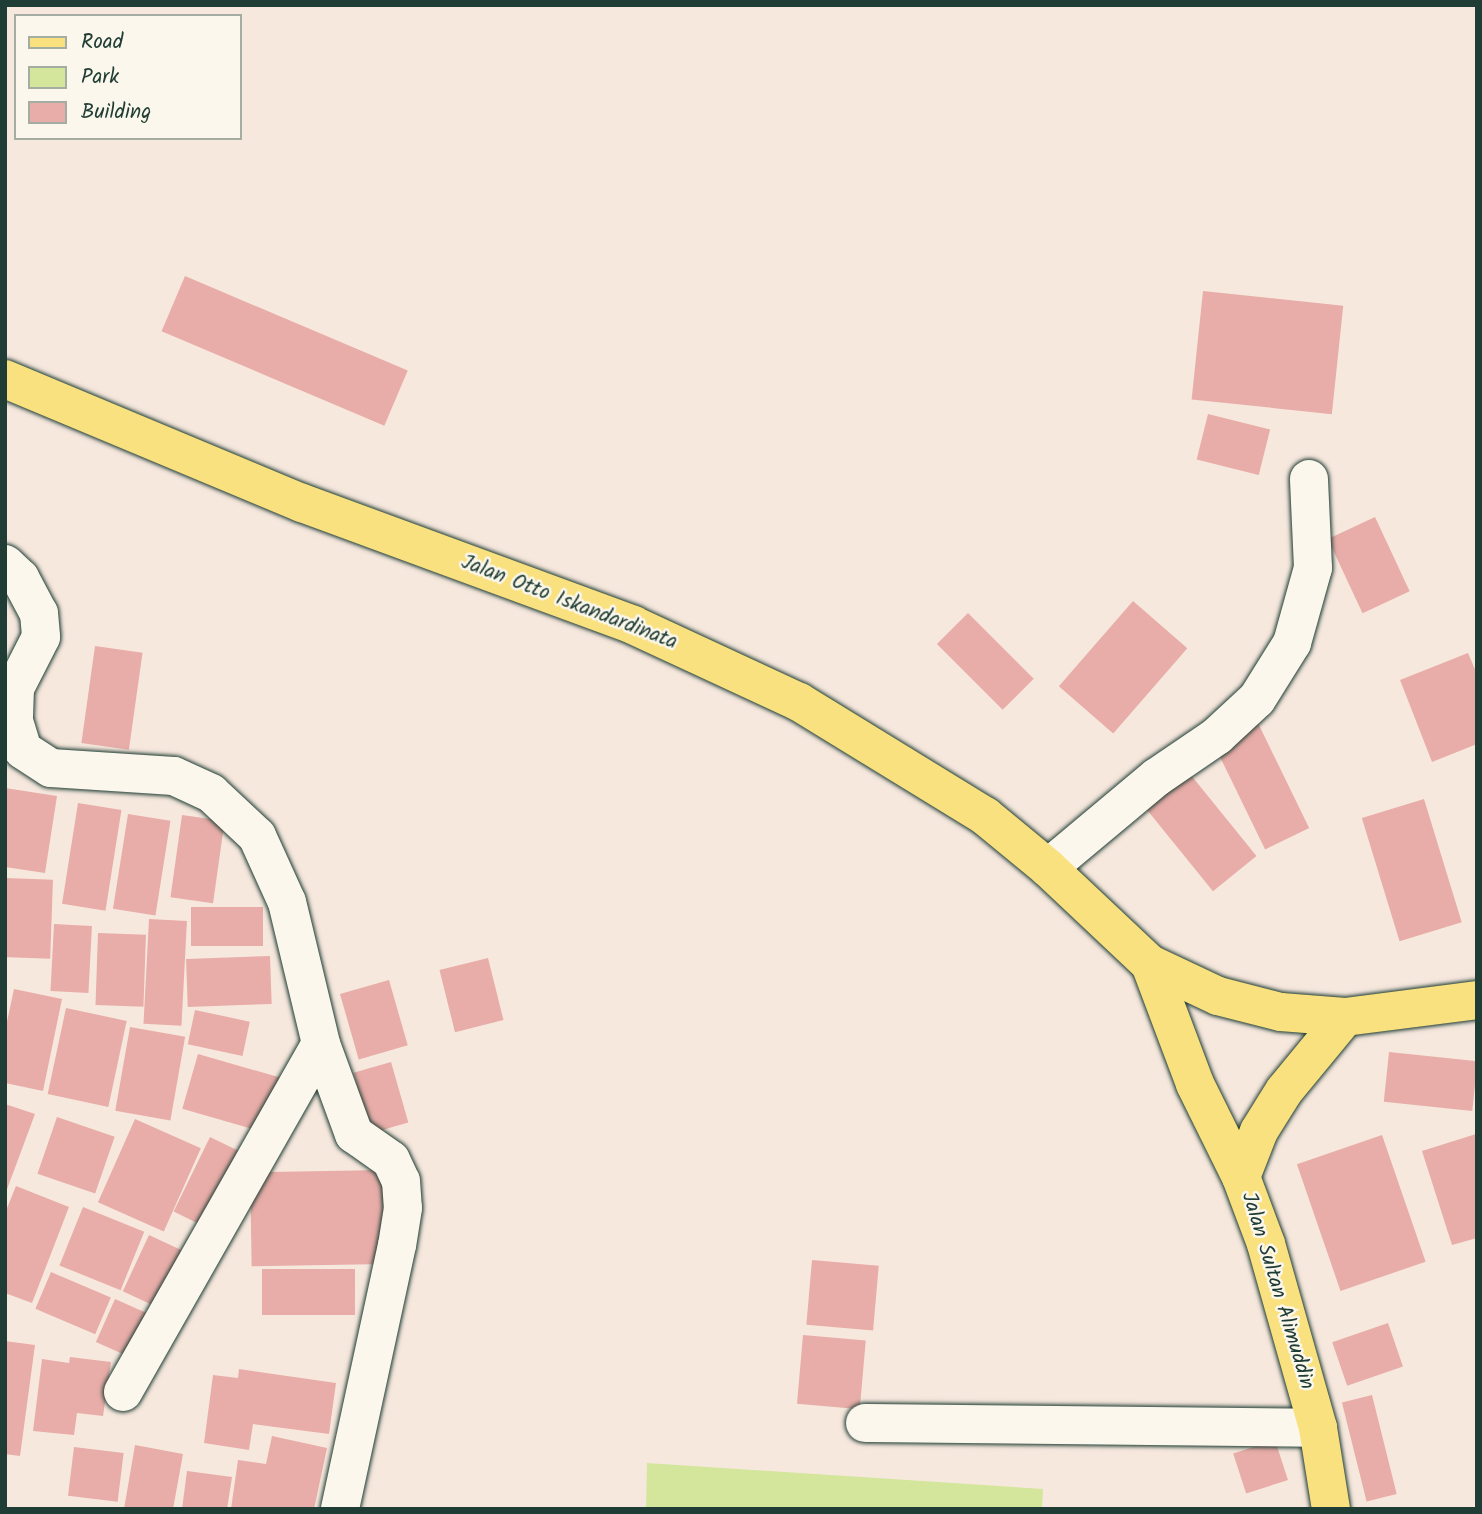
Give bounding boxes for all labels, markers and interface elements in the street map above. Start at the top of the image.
legend [14,14,242,140]
text: Road [81,26,123,59]
text: Park [81,61,119,94]
text: Building [81,96,151,129]
street label: Jalan Otto Iskandardinata [457,550,681,656]
street label: Jalan Sultan Alimuddin [1235,1189,1319,1393]

